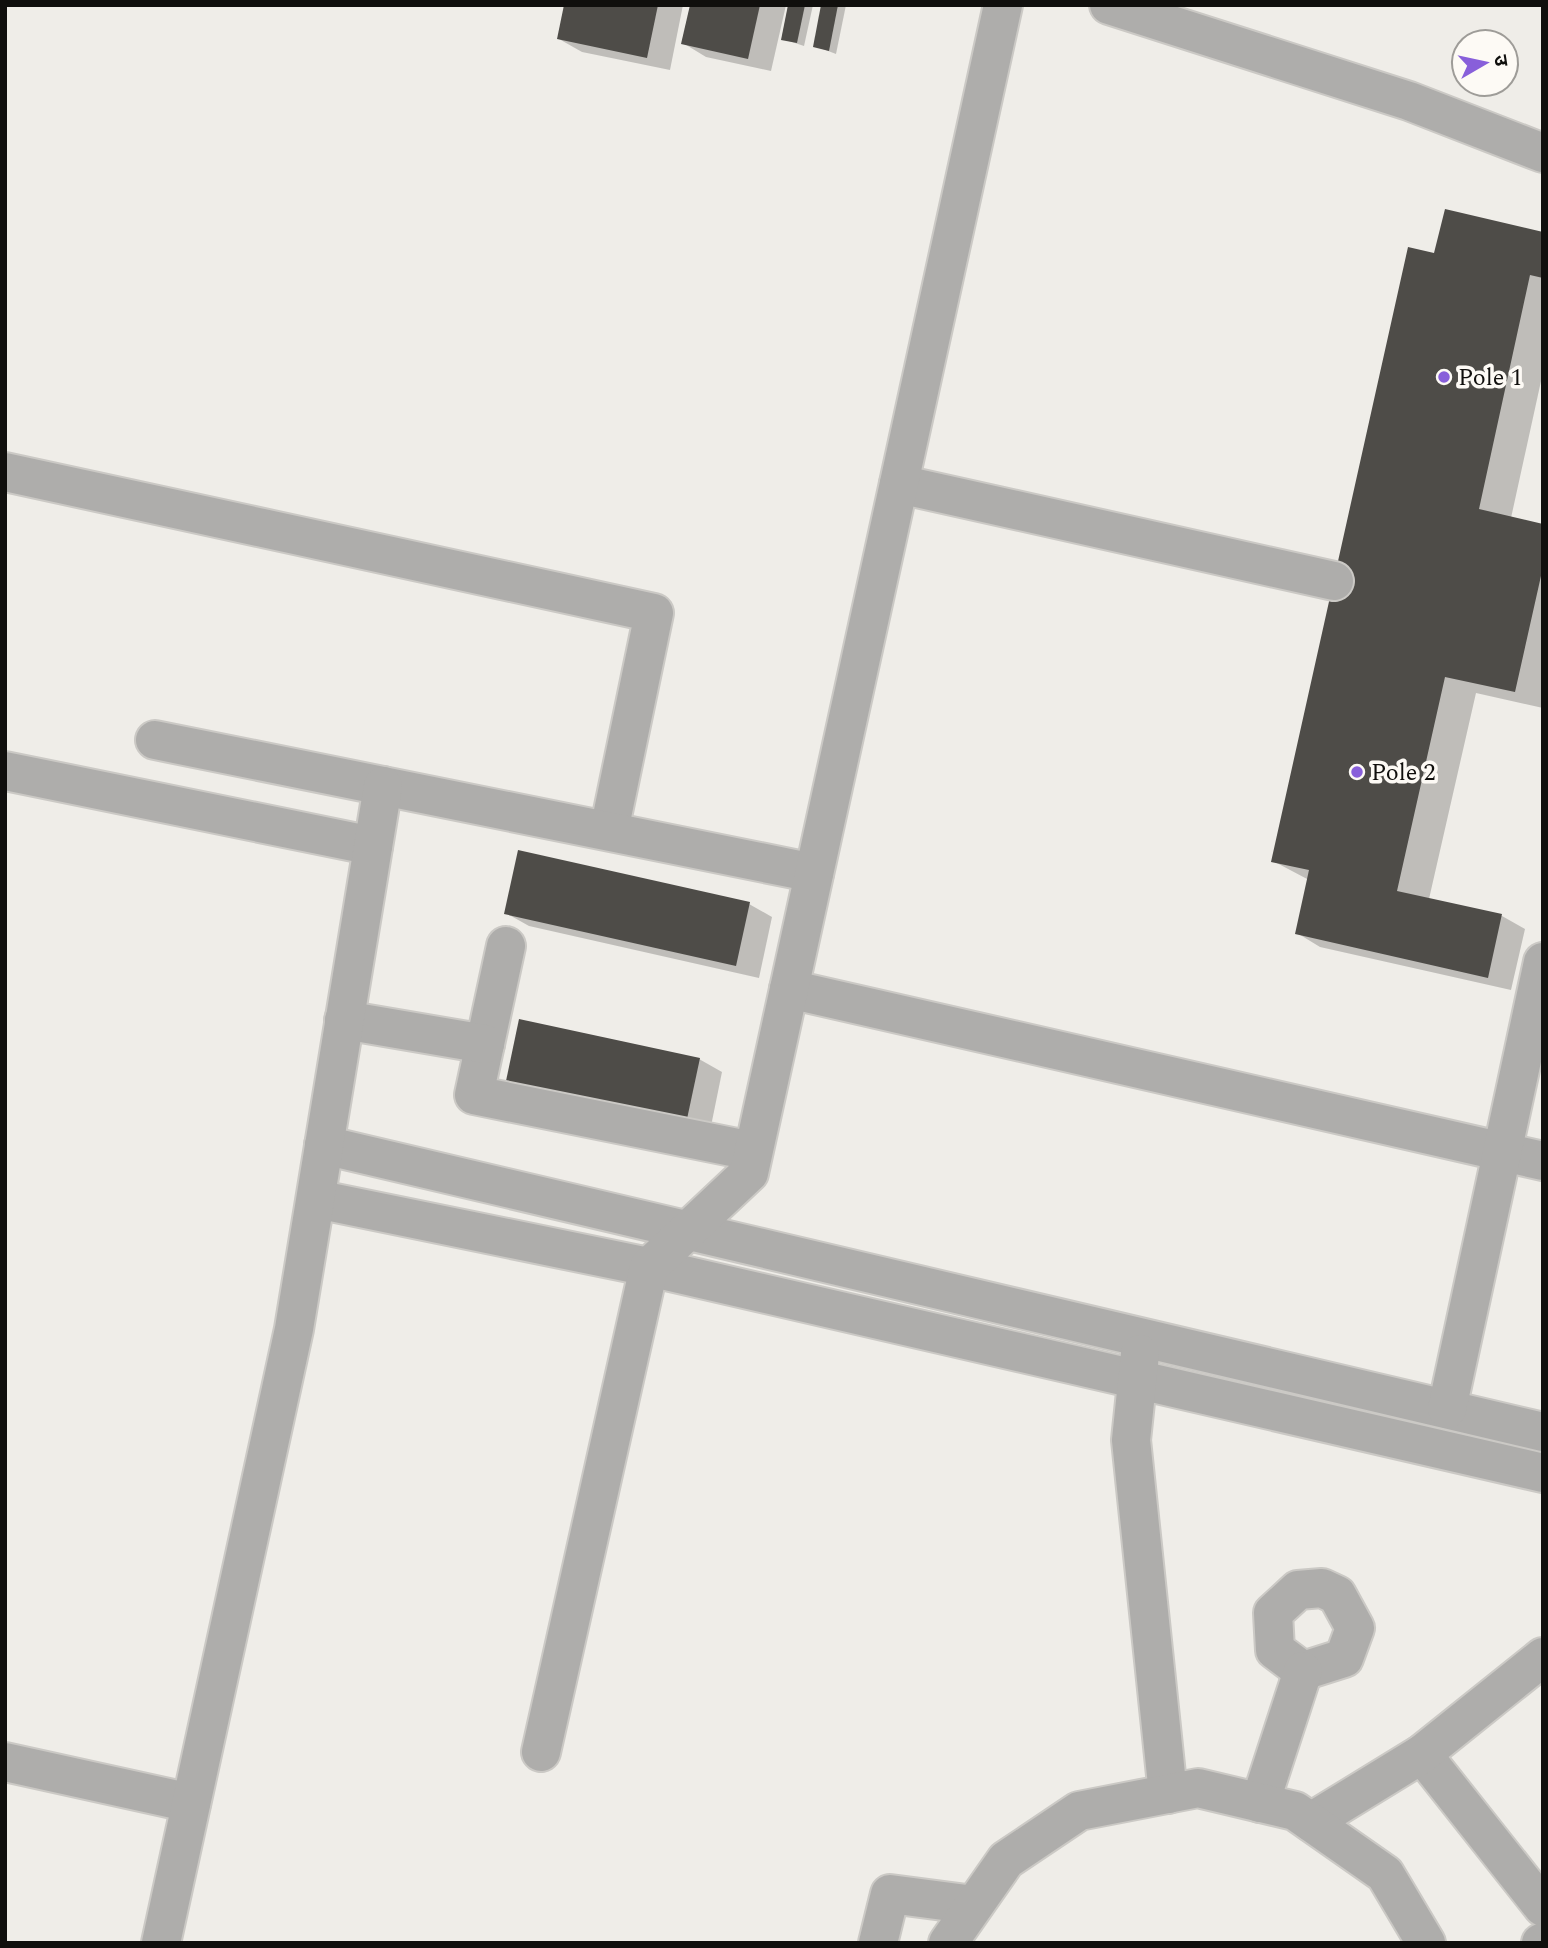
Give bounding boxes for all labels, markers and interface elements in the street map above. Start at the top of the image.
north arrow [1450,28,1520,98]
text: उ [1485,53,1516,69]
place label: Pole 1 [1458,360,1522,396]
marker: Pole 1 [1436,369,1452,385]
place label: Pole 2 [1371,755,1435,791]
marker: Pole 2 [1349,764,1365,780]

